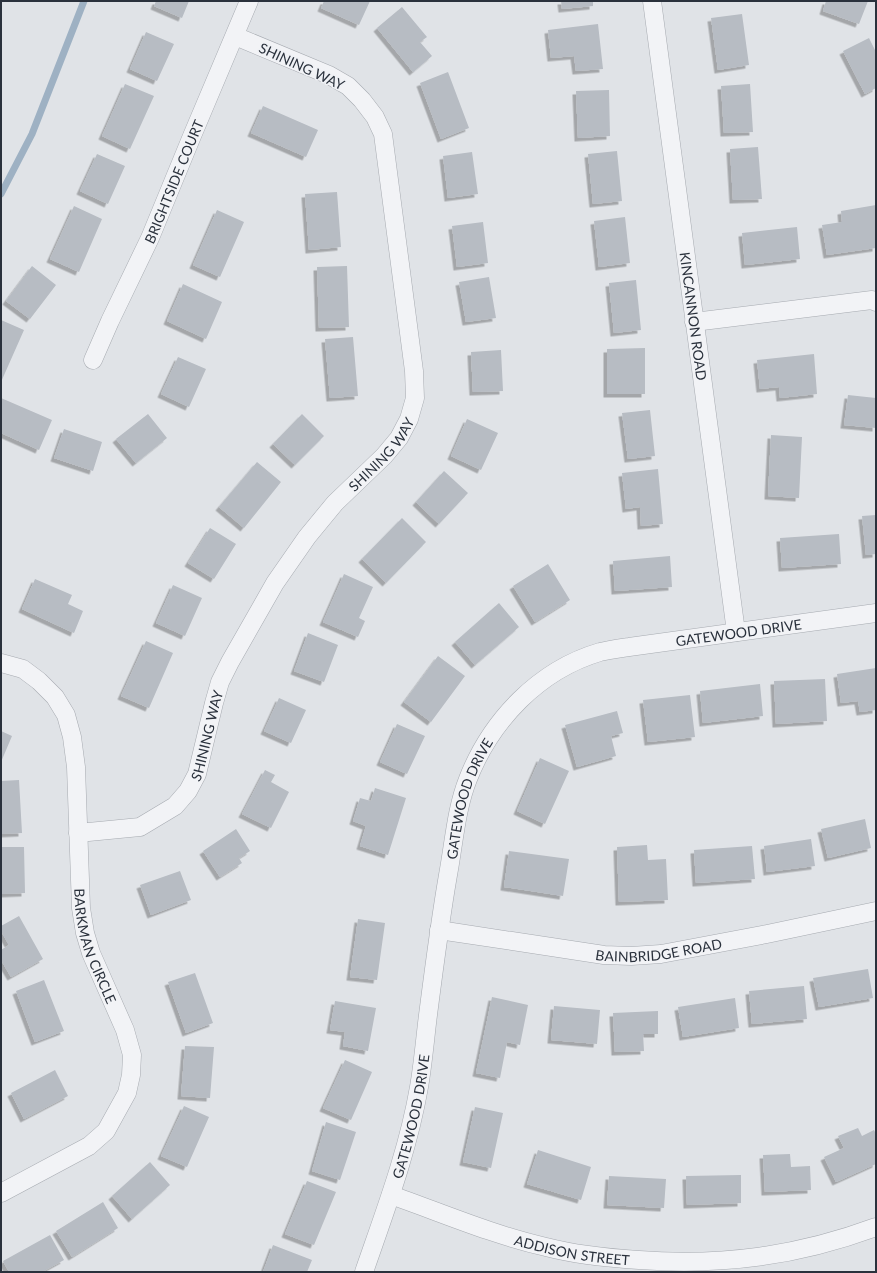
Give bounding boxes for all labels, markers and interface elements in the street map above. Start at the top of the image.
street label: SHINING WAY [257,39,348,93]
street label: BRIGHTSIDE COURT [140,116,207,246]
street label: KINCANNON ROAD [677,251,711,382]
street label: SHINING WAY [345,414,417,494]
street label: GATEWOOD DRIVE [675,615,803,649]
street label: SHINING WAY [187,688,226,784]
street label: GATEWOOD DRIVE [442,734,496,860]
street label: BARKMAN CIRCLE [72,888,121,1006]
street label: BAINBRIDGE ROAD [594,934,723,965]
street label: GATEWOOD DRIVE [388,1053,432,1180]
street label: ADDISON STREET [513,1231,631,1268]

